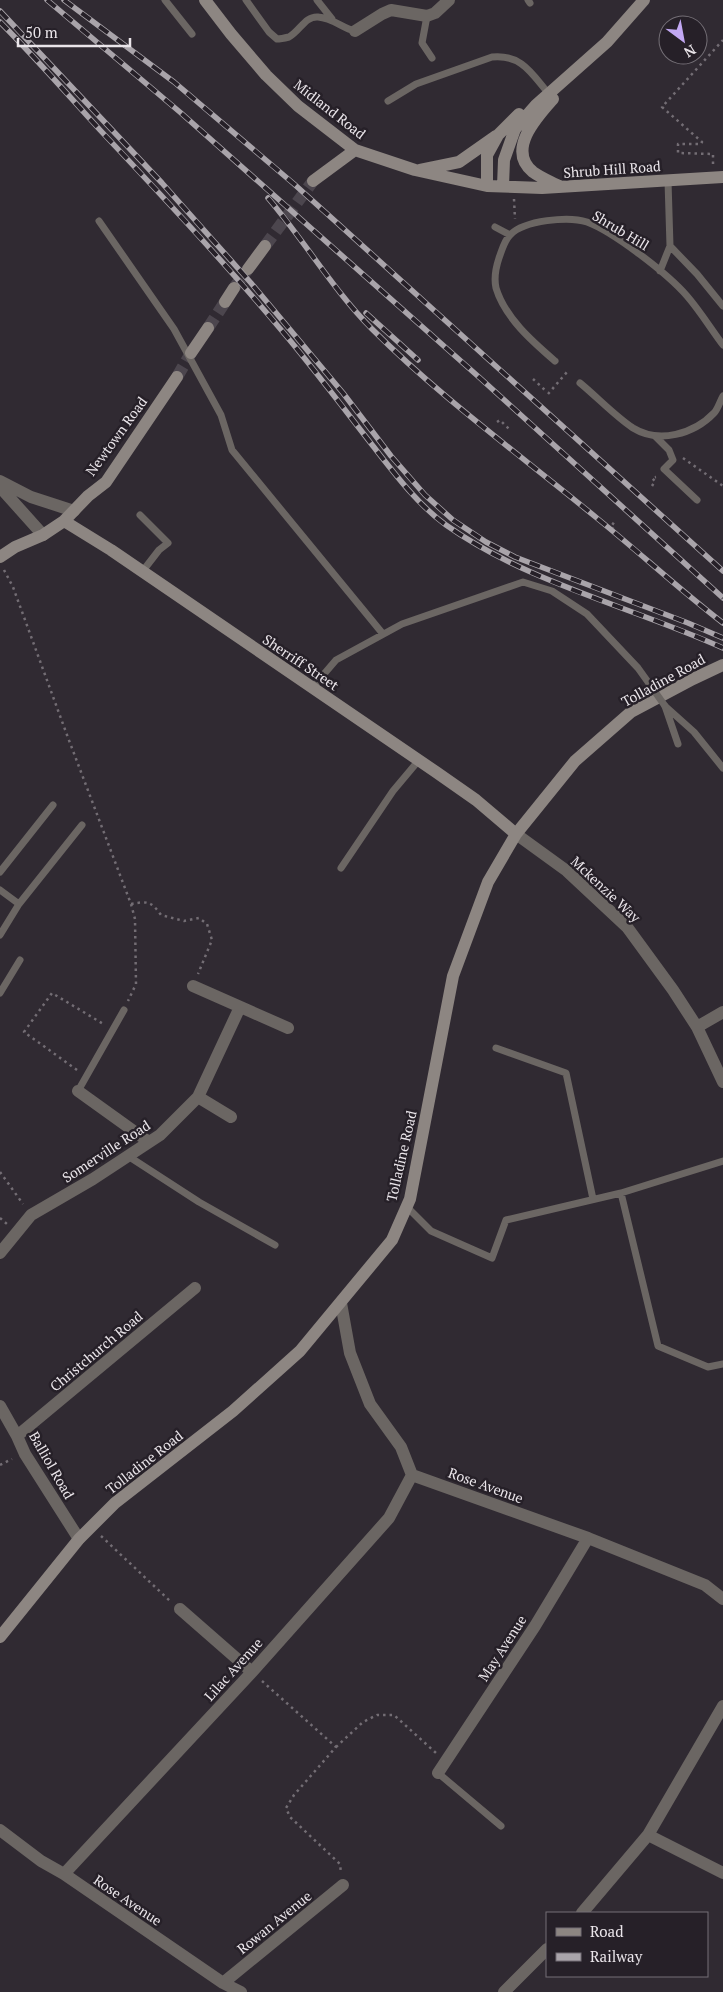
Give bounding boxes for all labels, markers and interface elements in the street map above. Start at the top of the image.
scale bar [18,15,130,47]
north arrow [658,15,708,65]
text: 50 m [25,22,58,42]
text: N [680,41,700,63]
street label: Midland Road [290,75,370,143]
street label: Shrub Hill Road [563,156,662,182]
street label: Shrub Hill [589,206,653,254]
street label: Newtown Road [81,392,151,479]
street label: Sherriff Street [259,630,343,695]
street label: Tolladine Road [618,649,708,711]
street label: Mckenzie Way [567,852,646,927]
street label: Tolladine Road [381,1108,421,1203]
street label: Somerville Road [58,1115,154,1187]
street label: Christchurch Road [46,1306,147,1395]
street label: Tolladine Road [102,1426,187,1498]
street label: Balliol Road [25,1428,79,1502]
street label: Rose Avenue [446,1463,526,1507]
street label: May Avenue [474,1611,530,1685]
street label: Lilac Avenue [200,1633,266,1705]
street label: Rose Avenue [90,1870,166,1930]
street label: Rowan Avenue [233,1886,315,1958]
legend [546,1912,708,1977]
text: Road [590,1921,623,1941]
text: Railway [590,1946,643,1966]

